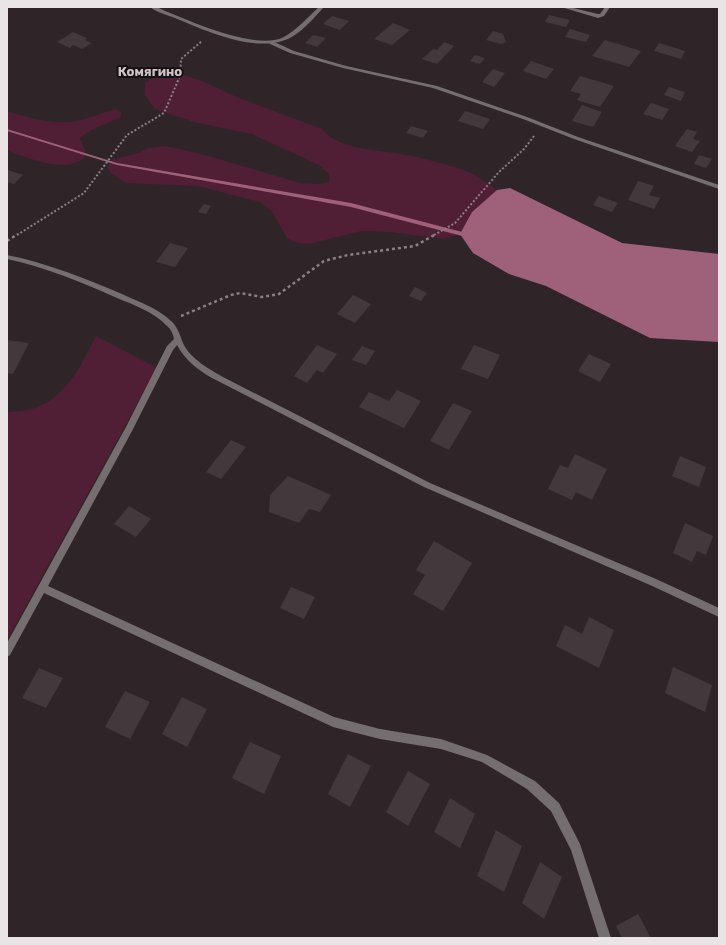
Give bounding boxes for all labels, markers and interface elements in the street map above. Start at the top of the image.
district label: Комягино [118,64,182,79]

